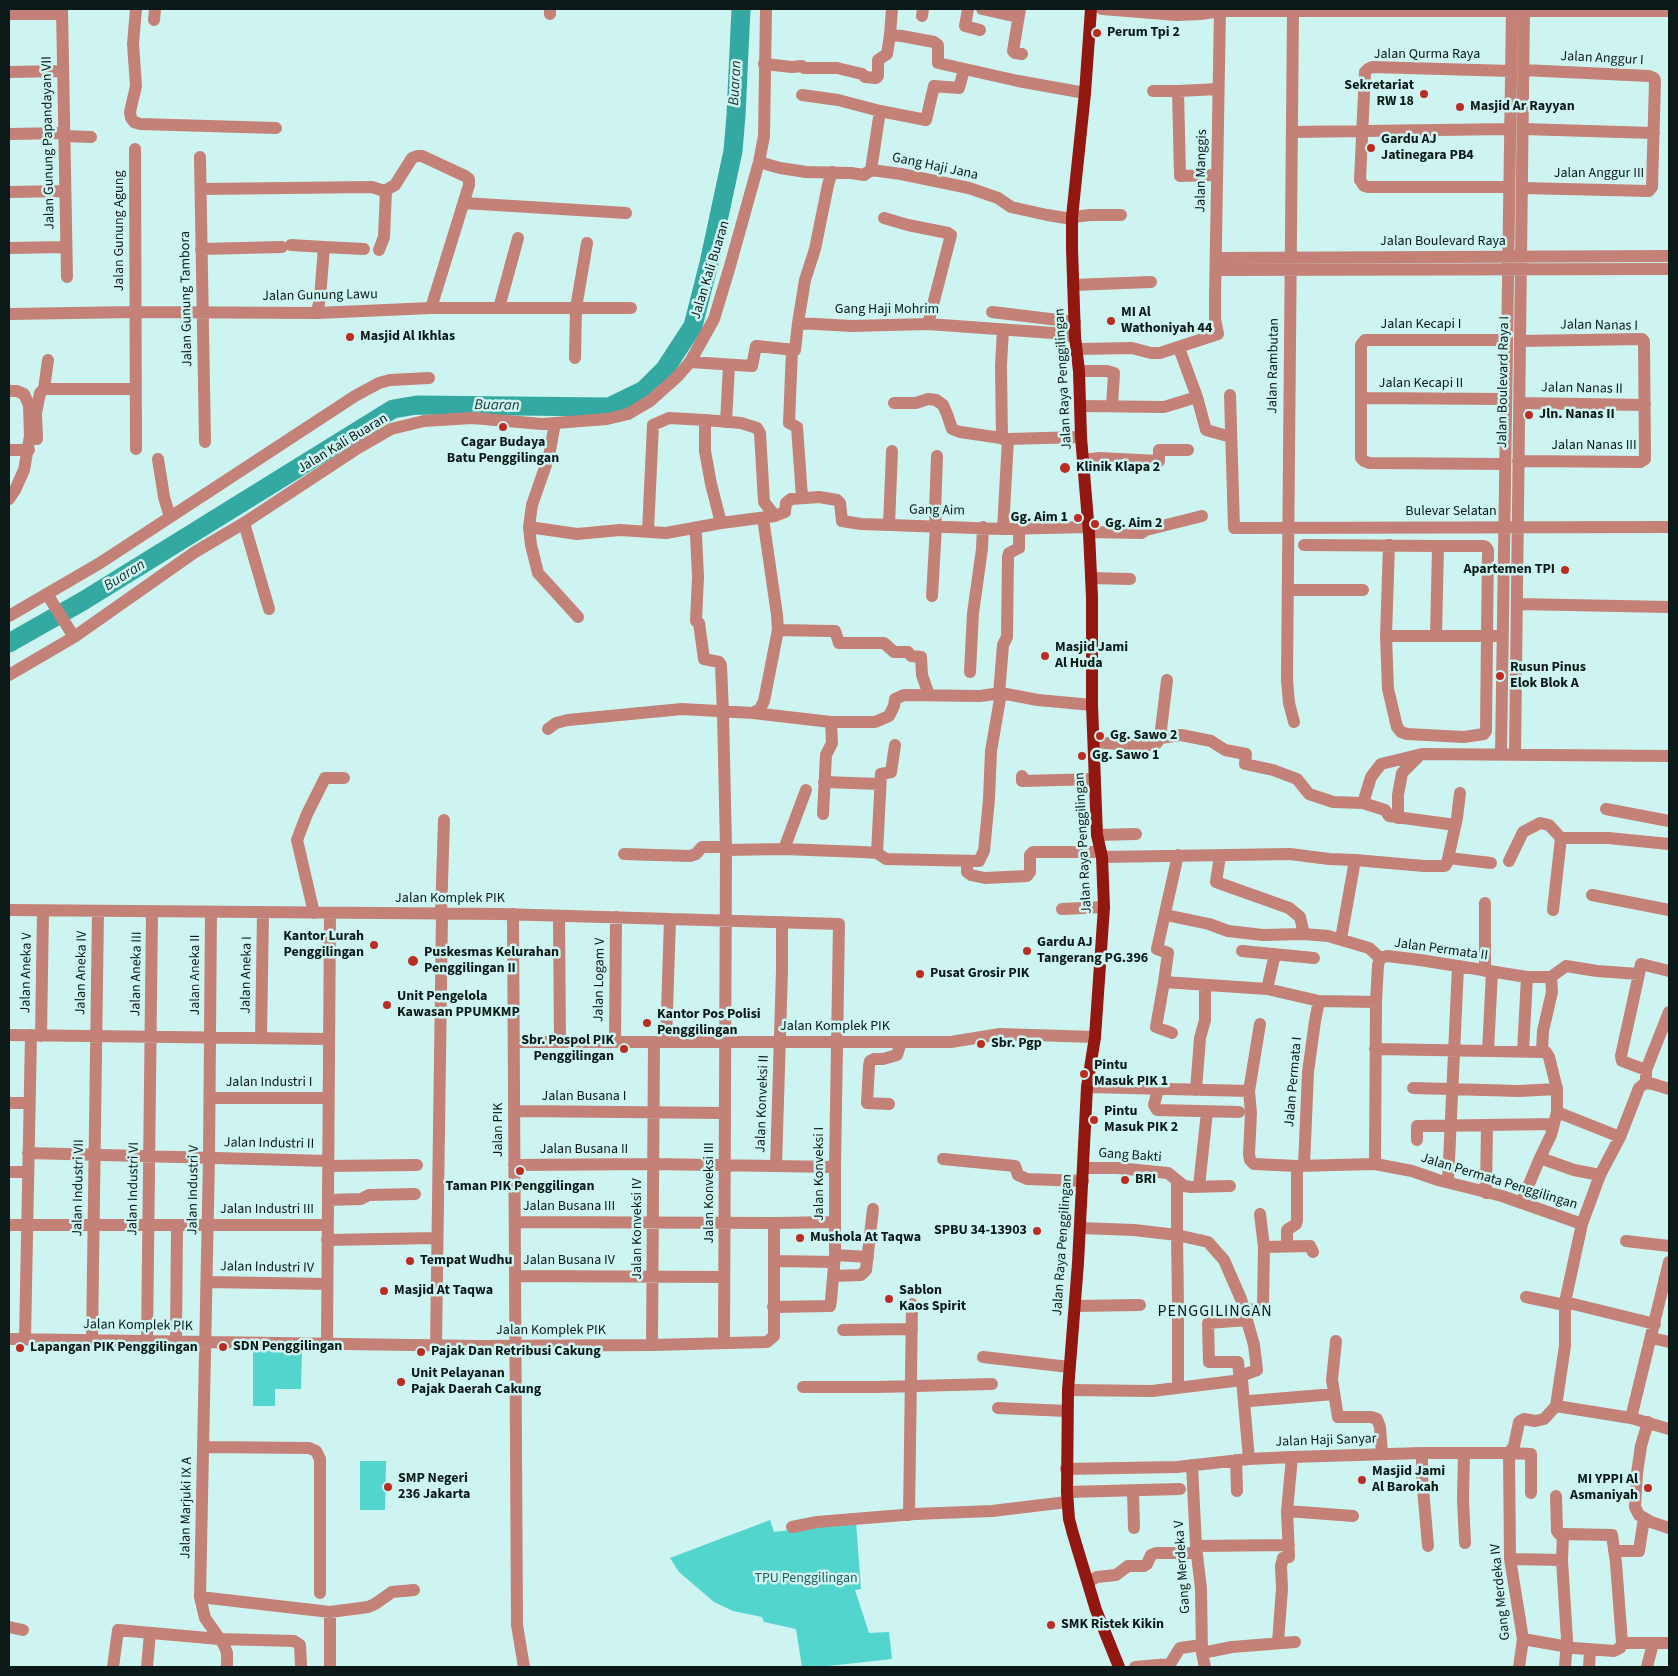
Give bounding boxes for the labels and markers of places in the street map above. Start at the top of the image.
place label: Perum Tpi 2 [1107,25,1180,41]
marker: Perum Tpi 2 [1091,27,1103,39]
place label: Sekretariat RW 18 [1344,78,1414,110]
marker: Sekretariat RW 18 [1418,88,1430,100]
place label: Masjid Ar Rayyan [1470,99,1575,115]
marker: Masjid Ar Rayyan [1454,101,1466,113]
place label: Gardu AJ Jatinegara PB4 [1381,132,1474,164]
marker: Gardu AJ Jatinegara PB4 [1365,142,1377,154]
place label: MI Al Wathoniyah 44 [1121,305,1212,338]
marker: MI Al Wathoniyah 44 [1105,315,1117,327]
place label: Masjid Al Ikhlas [360,329,455,345]
marker: Masjid Al Ikhlas [344,331,356,343]
place label: Jln. Nanas II [1539,407,1615,423]
marker: Jln. Nanas II [1523,409,1535,421]
marker: Cagar Budaya Batu Penggilingan [497,421,509,433]
place label: Cagar Budaya Batu Penggilingan [447,435,559,468]
place label: Klinik Klapa 2 [1076,460,1160,476]
marker: Klinik Klapa 2 [1058,461,1072,475]
place label: Gg. Aim 1 [1011,510,1068,526]
marker: Gg. Aim 1 [1072,512,1084,524]
place label: Gg. Aim 2 [1105,516,1162,532]
marker: Gg. Aim 2 [1089,518,1101,530]
place label: Apartemen TPI [1463,562,1555,578]
marker: Apartemen TPI [1559,564,1571,576]
place label: Masjid Jami Al Huda [1055,640,1128,672]
marker: Masjid Jami Al Huda [1039,650,1051,662]
place label: Rusun Pinus Elok Blok A [1510,660,1586,692]
marker: Rusun Pinus Elok Blok A [1494,670,1506,682]
place label: Gg. Sawo 2 [1110,728,1177,744]
marker: Gg. Sawo 2 [1094,730,1106,742]
place label: Gg. Sawo 1 [1092,748,1159,764]
marker: Gg. Sawo 1 [1076,750,1088,762]
place label: Kantor Lurah Penggilingan [283,929,364,962]
place label: Gardu AJ Tangerang PG.396 [1037,935,1148,968]
marker: Kantor Lurah Penggilingan [368,939,380,951]
place label: Puskesmas Kelurahan Penggilingan II [424,945,559,978]
marker: Gardu AJ Tangerang PG.396 [1021,945,1033,957]
marker: Puskesmas Kelurahan Penggilingan II [406,954,420,968]
place label: Pusat Grosir PIK [930,966,1029,982]
marker: Pusat Grosir PIK [914,968,926,980]
place label: Unit Pengelola Kawasan PPUMKMP [397,989,520,1022]
marker: Unit Pengelola Kawasan PPUMKMP [381,999,393,1011]
place label: Kantor Pos Polisi Penggilingan [657,1007,761,1040]
marker: Kantor Pos Polisi Penggilingan [641,1017,653,1029]
place label: Sbr. Pospol PIK Penggilingan [521,1033,614,1066]
place label: Sbr. Pgp [991,1036,1042,1052]
marker: Sbr. Pgp [975,1038,987,1050]
marker: Sbr. Pospol PIK Penggilingan [618,1043,630,1055]
place label: Pintu Masuk PIK 1 [1094,1058,1168,1090]
marker: Pintu Masuk PIK 1 [1078,1068,1090,1080]
place label: Pintu Masuk PIK 2 [1104,1104,1178,1136]
marker: Pintu Masuk PIK 2 [1088,1114,1100,1126]
marker: Taman PIK Penggilingan [514,1165,526,1177]
place label: BRI [1135,1172,1156,1188]
marker: BRI [1119,1174,1131,1186]
place label: Taman PIK Penggilingan [445,1179,595,1195]
place label: SPBU 34-13903 [934,1223,1027,1239]
marker: SPBU 34-13903 [1031,1225,1043,1237]
place label: Mushola At Taqwa [810,1230,921,1246]
marker: Mushola At Taqwa [794,1232,806,1244]
place label: Tempat Wudhu [420,1253,512,1269]
marker: Tempat Wudhu [404,1255,416,1267]
place label: Masjid At Taqwa [394,1283,493,1299]
place label: Sablon Kaos Spirit [899,1283,966,1315]
marker: Masjid At Taqwa [378,1285,390,1297]
marker: Sablon Kaos Spirit [883,1293,895,1305]
place label: SDN Penggilingan [233,1339,342,1355]
place label: Lapangan PIK Penggilingan [30,1340,198,1356]
marker: SDN Penggilingan [217,1341,229,1353]
marker: Lapangan PIK Penggilingan [14,1342,26,1354]
place label: Pajak Dan Retribusi Cakung [431,1344,601,1360]
marker: Pajak Dan Retribusi Cakung [415,1346,427,1358]
place label: Unit Pelayanan Pajak Daerah Cakung [411,1366,541,1398]
marker: Unit Pelayanan Pajak Daerah Cakung [395,1376,407,1388]
place label: Masjid Jami Al Barokah [1372,1464,1445,1496]
place label: SMP Negeri 236 Jakarta [398,1471,470,1504]
place label: MI YPPI Al Asmaniyah [1570,1472,1638,1504]
marker: Masjid Jami Al Barokah [1356,1474,1368,1486]
marker: SMP Negeri 236 Jakarta [382,1481,394,1493]
marker: MI YPPI Al Asmaniyah [1642,1482,1654,1494]
place label: SMK Ristek Kikin [1061,1617,1164,1633]
marker: SMK Ristek Kikin [1045,1619,1057,1631]

